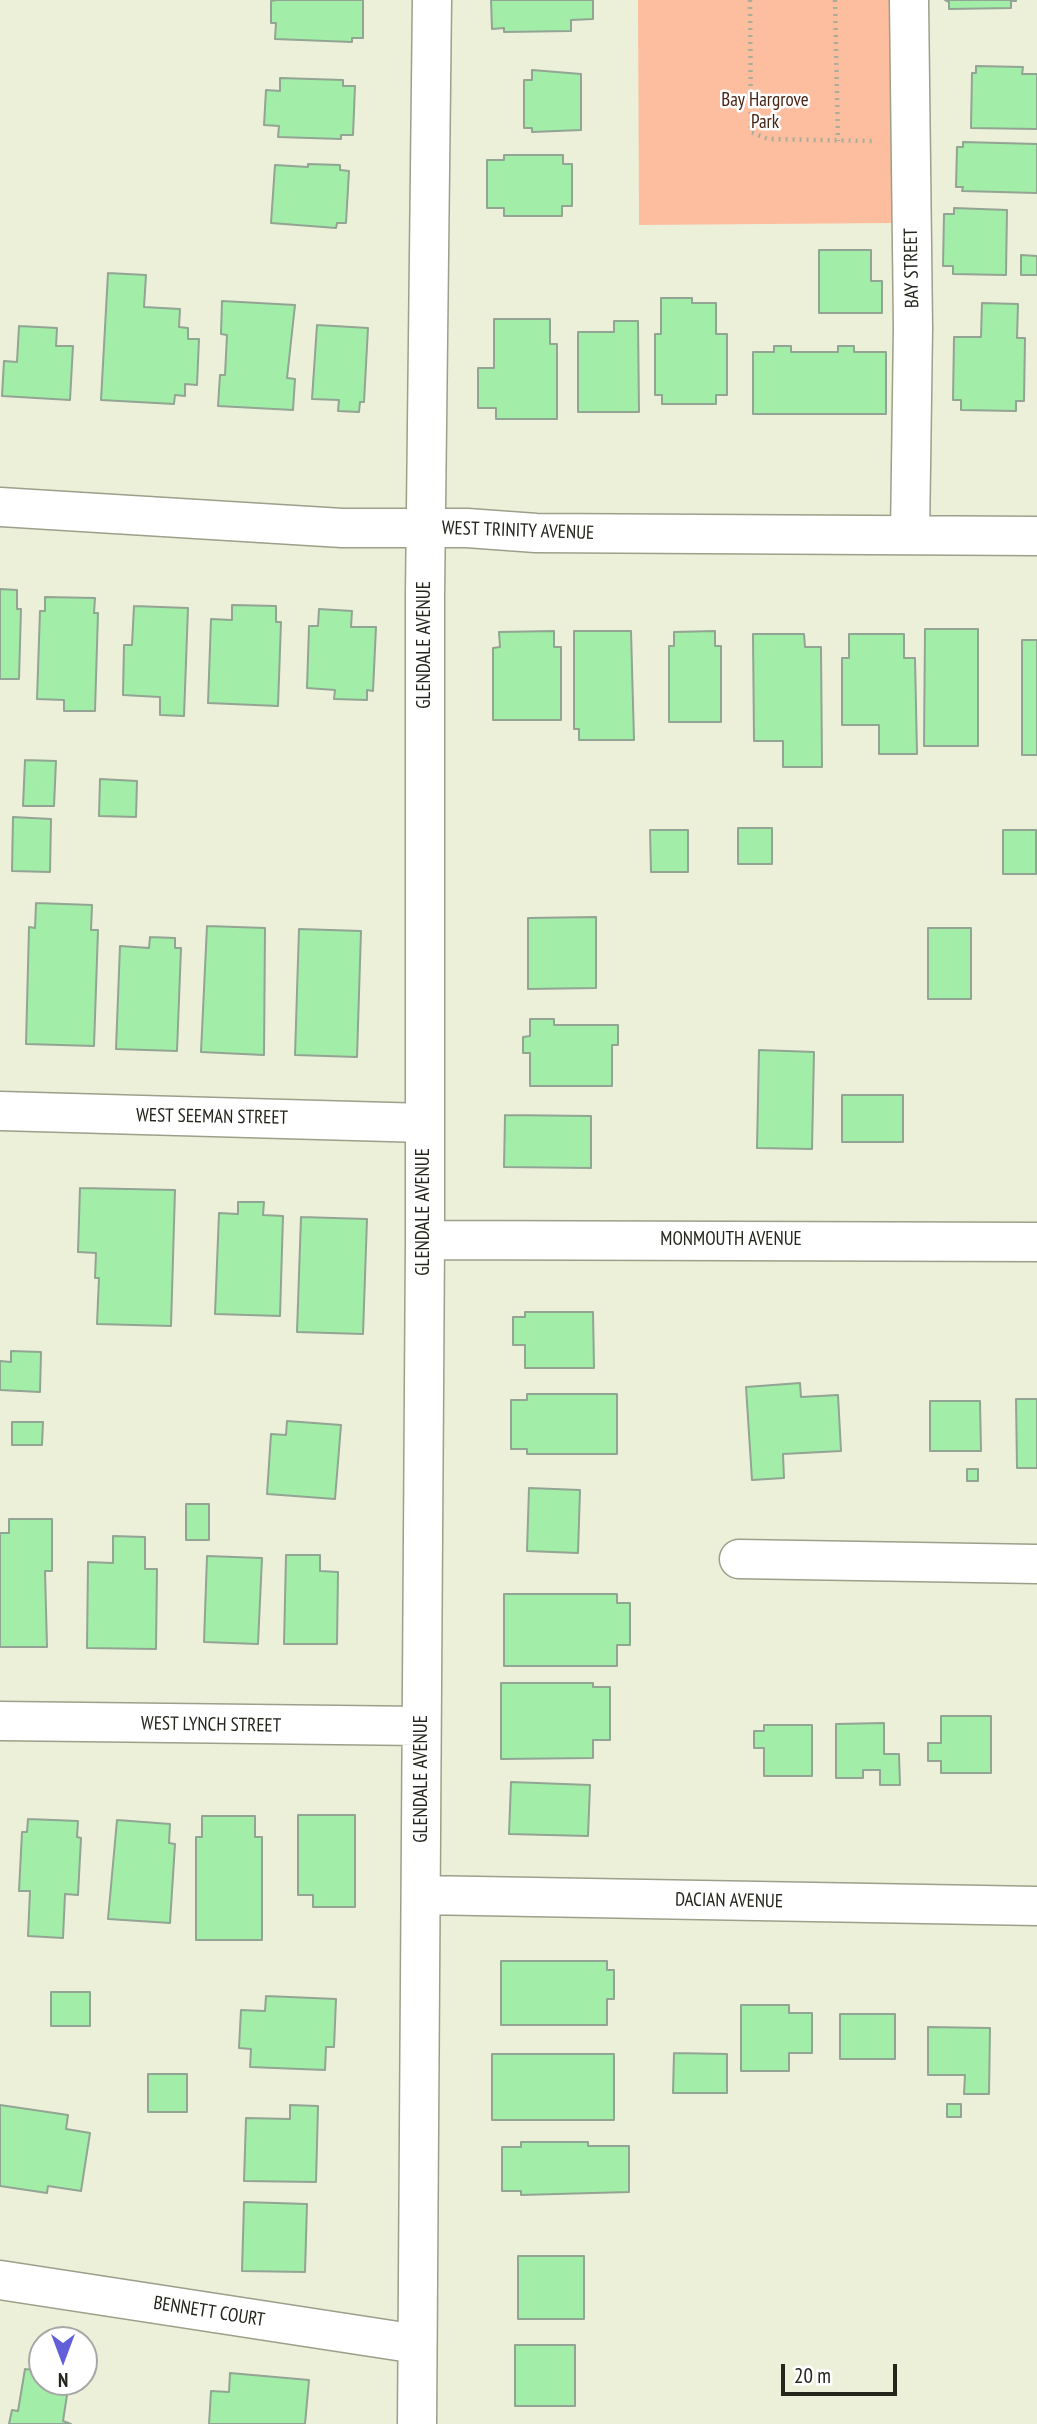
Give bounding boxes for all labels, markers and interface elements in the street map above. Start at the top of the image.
park label: Bay Hargrove Park [721,90,809,134]
street label: BAY STREET [900,228,924,308]
street label: WEST TRINITY AVENUE [441,517,595,545]
street label: GLENDALE AVENUE [414,581,436,709]
street label: WEST SEEMAN STREET [136,1104,288,1130]
street label: GLENDALE AVENUE [413,1148,435,1276]
street label: MONMOUTH AVENUE [660,1229,802,1251]
street label: WEST LYNCH STREET [141,1712,281,1738]
street label: GLENDALE AVENUE [411,1715,433,1843]
street label: DACIAN AVENUE [675,1889,783,1913]
street label: BENNETT COURT [152,2292,266,2332]
north arrow [28,2326,98,2396]
scale bar [785,2350,900,2394]
text: 20 m [794,2362,831,2389]
text: N [58,2368,68,2392]

